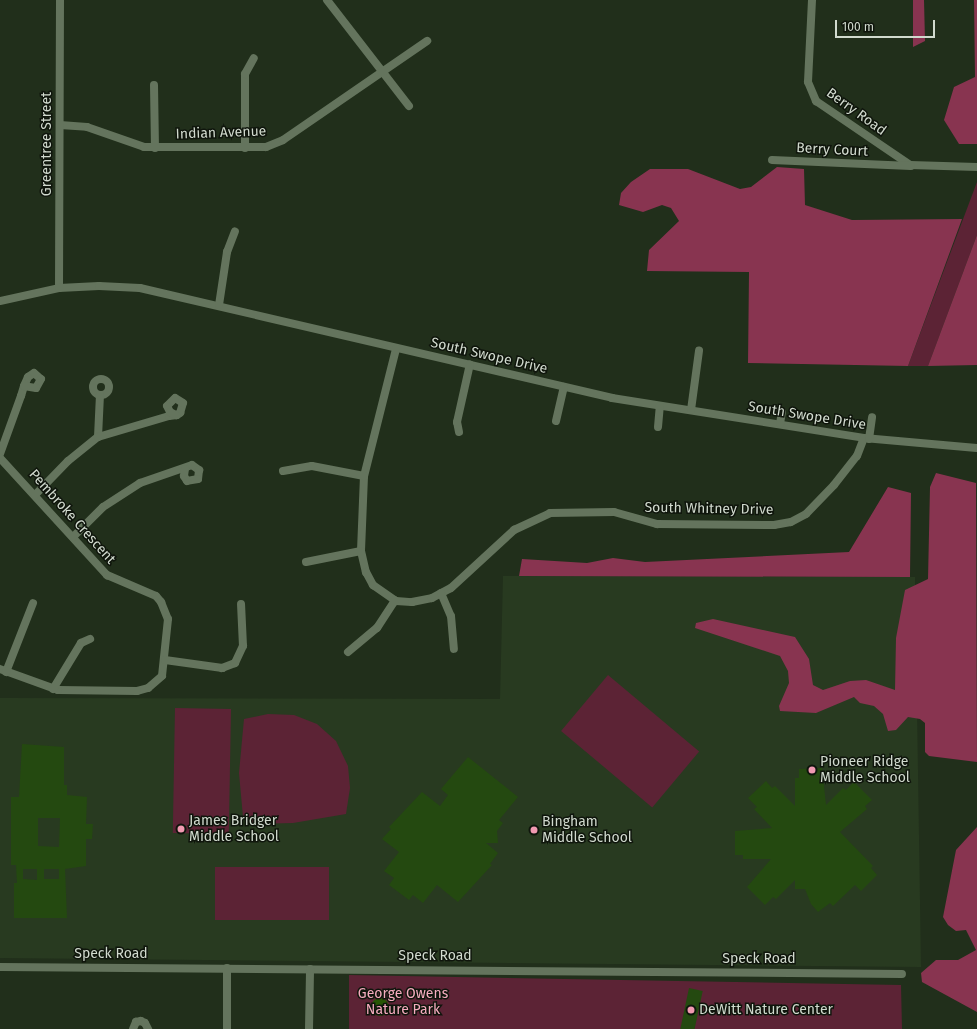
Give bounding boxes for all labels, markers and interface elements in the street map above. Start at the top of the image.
scale bar [837,12,937,38]
text: 100 m [842,20,874,34]
street label: Berry Road [823,85,889,139]
street label: Greentree Street [39,92,55,196]
street label: Indian Avenue [175,123,267,143]
street label: Berry Court [796,140,868,160]
street label: South Swope Drive [429,334,549,378]
street label: South Swope Drive [747,398,867,434]
street label: Pembroke Crescent [25,466,119,568]
street label: South Whitney Drive [644,499,774,519]
place label: Pioneer Ridge Middle School [820,754,910,786]
marker: Pioneer Ridge Middle School [807,765,817,775]
place label: James Bridger Middle School [189,813,279,846]
place label: Bingham Middle School [542,814,632,846]
marker: James Bridger Middle School [176,824,186,834]
marker: Bingham Middle School [529,825,539,835]
street label: Speck Road [74,946,148,962]
street label: Speck Road [398,948,472,964]
street label: Speck Road [722,951,796,967]
park label: George Owens Nature Park [358,986,448,1018]
place label: DeWitt Nature Center [699,1002,833,1018]
marker: DeWitt Nature Center [686,1005,696,1015]

